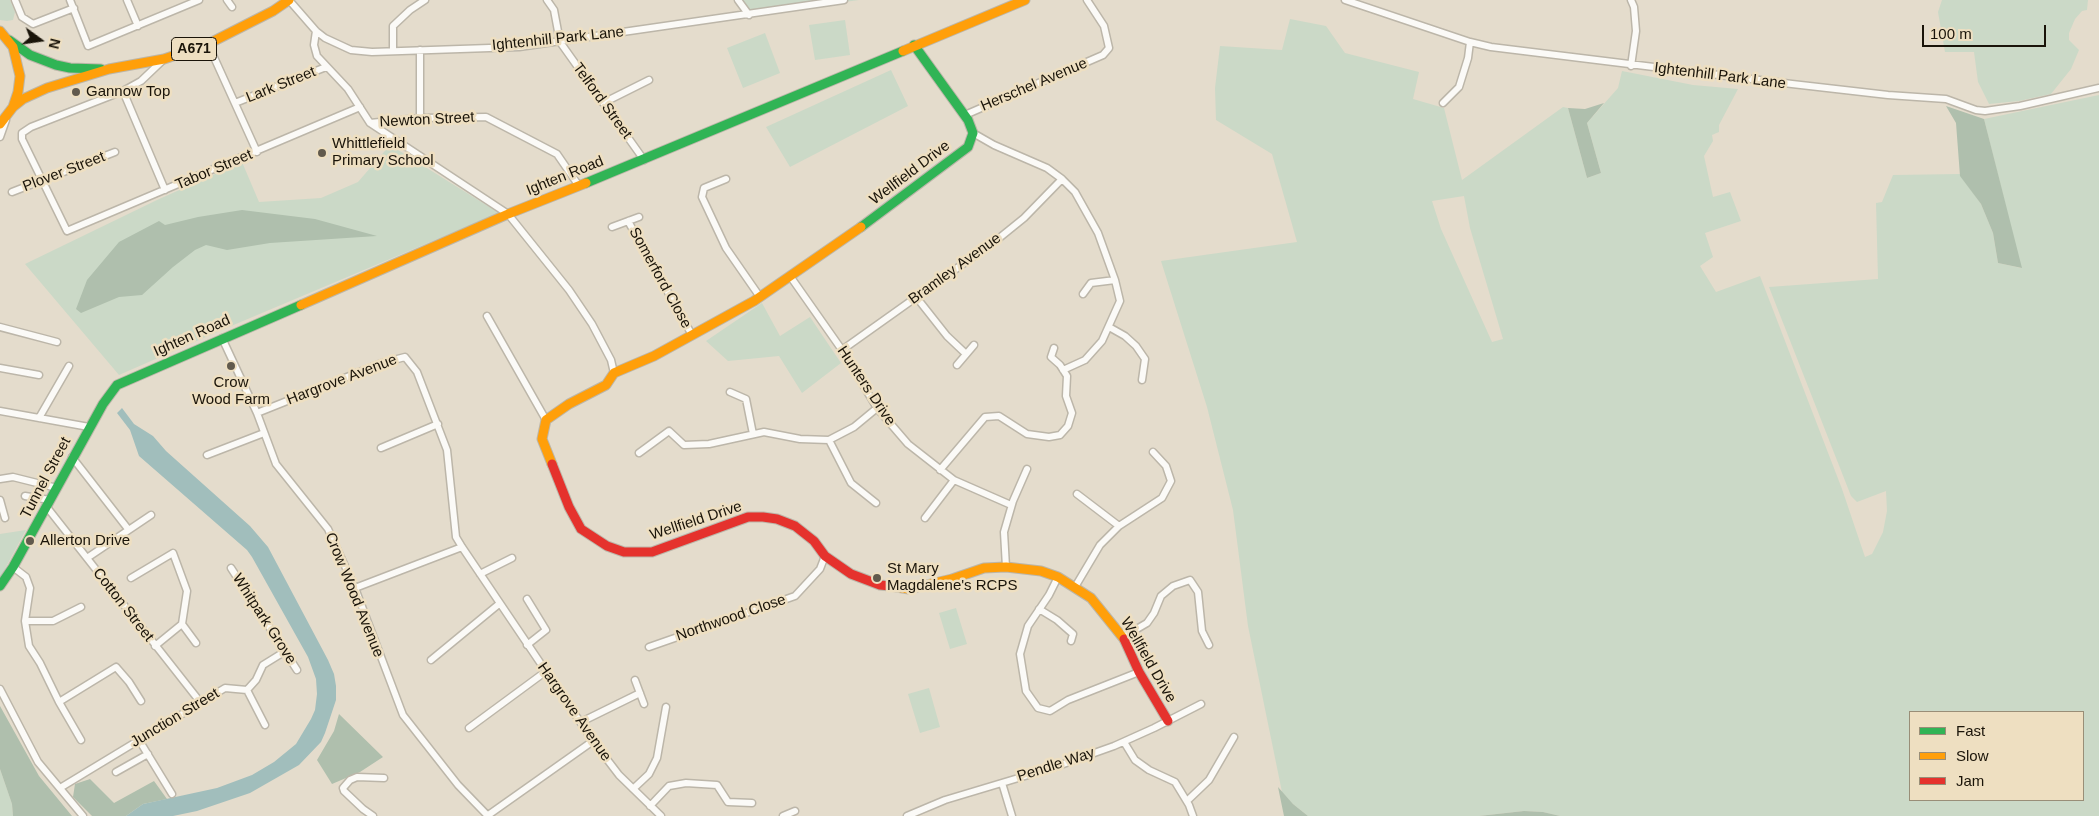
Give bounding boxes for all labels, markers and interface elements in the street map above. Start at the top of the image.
north arrow [15,15,65,65]
scale bar [1924,15,2048,47]
street label: Ightenhill Park Lane [491,23,625,55]
text: 100 m [1930,25,1972,42]
text: N [46,37,64,50]
road number: A671 [172,38,216,61]
street label: Herschel Avenue [978,54,1090,116]
street label: Ightenhill Park Lane [1653,59,1787,93]
street label: Telford Street [569,60,635,142]
street label: Lark Street [244,63,318,107]
place label: Gannow Top [86,83,170,101]
marker: Gannow Top [70,86,82,98]
street label: Newton Street [379,109,475,131]
place label: Whittlefield Primary School [332,135,434,170]
street label: Wellfield Drive [866,137,954,209]
street label: Tabor Street [173,146,255,194]
marker: Whittlefield Primary School [316,147,328,159]
street label: Plover Street [20,148,108,196]
street label: Ighten Road [524,152,606,200]
street label: Somerford Close [625,224,695,332]
street label: Bramley Avenue [905,229,1005,309]
street label: Ighten Road [151,311,233,361]
street label: Hunters Drive [833,343,899,429]
street label: Hargrove Avenue [284,351,400,409]
marker: Crow Wood Farm [225,360,237,372]
place label: Crow Wood Farm [192,374,270,409]
street label: Tunnel Street [17,434,75,522]
street label: Wellfield Drive [648,498,744,544]
street label: Crow Wood Avenue [321,530,387,660]
place label: Allerton Drive [40,532,130,550]
marker: Allerton Drive [24,535,36,547]
place label: St Mary Magdalene's RCPS [887,560,1017,595]
street label: Cotton Street [89,565,157,645]
street label: Whitpark Grove [228,570,300,668]
marker: St Mary Magdalene's RCPS [871,572,883,584]
street label: Northwood Close [674,591,788,645]
street label: Wellfield Drive [1116,614,1180,706]
street label: Hargrove Avenue [533,659,615,765]
street label: Junction Street [127,685,223,751]
legend [1909,711,2084,801]
text: Fast [1956,722,1985,739]
street label: Pendle Way [1015,744,1097,786]
text: Slow [1956,747,1989,764]
text: Jam [1956,772,1984,789]

